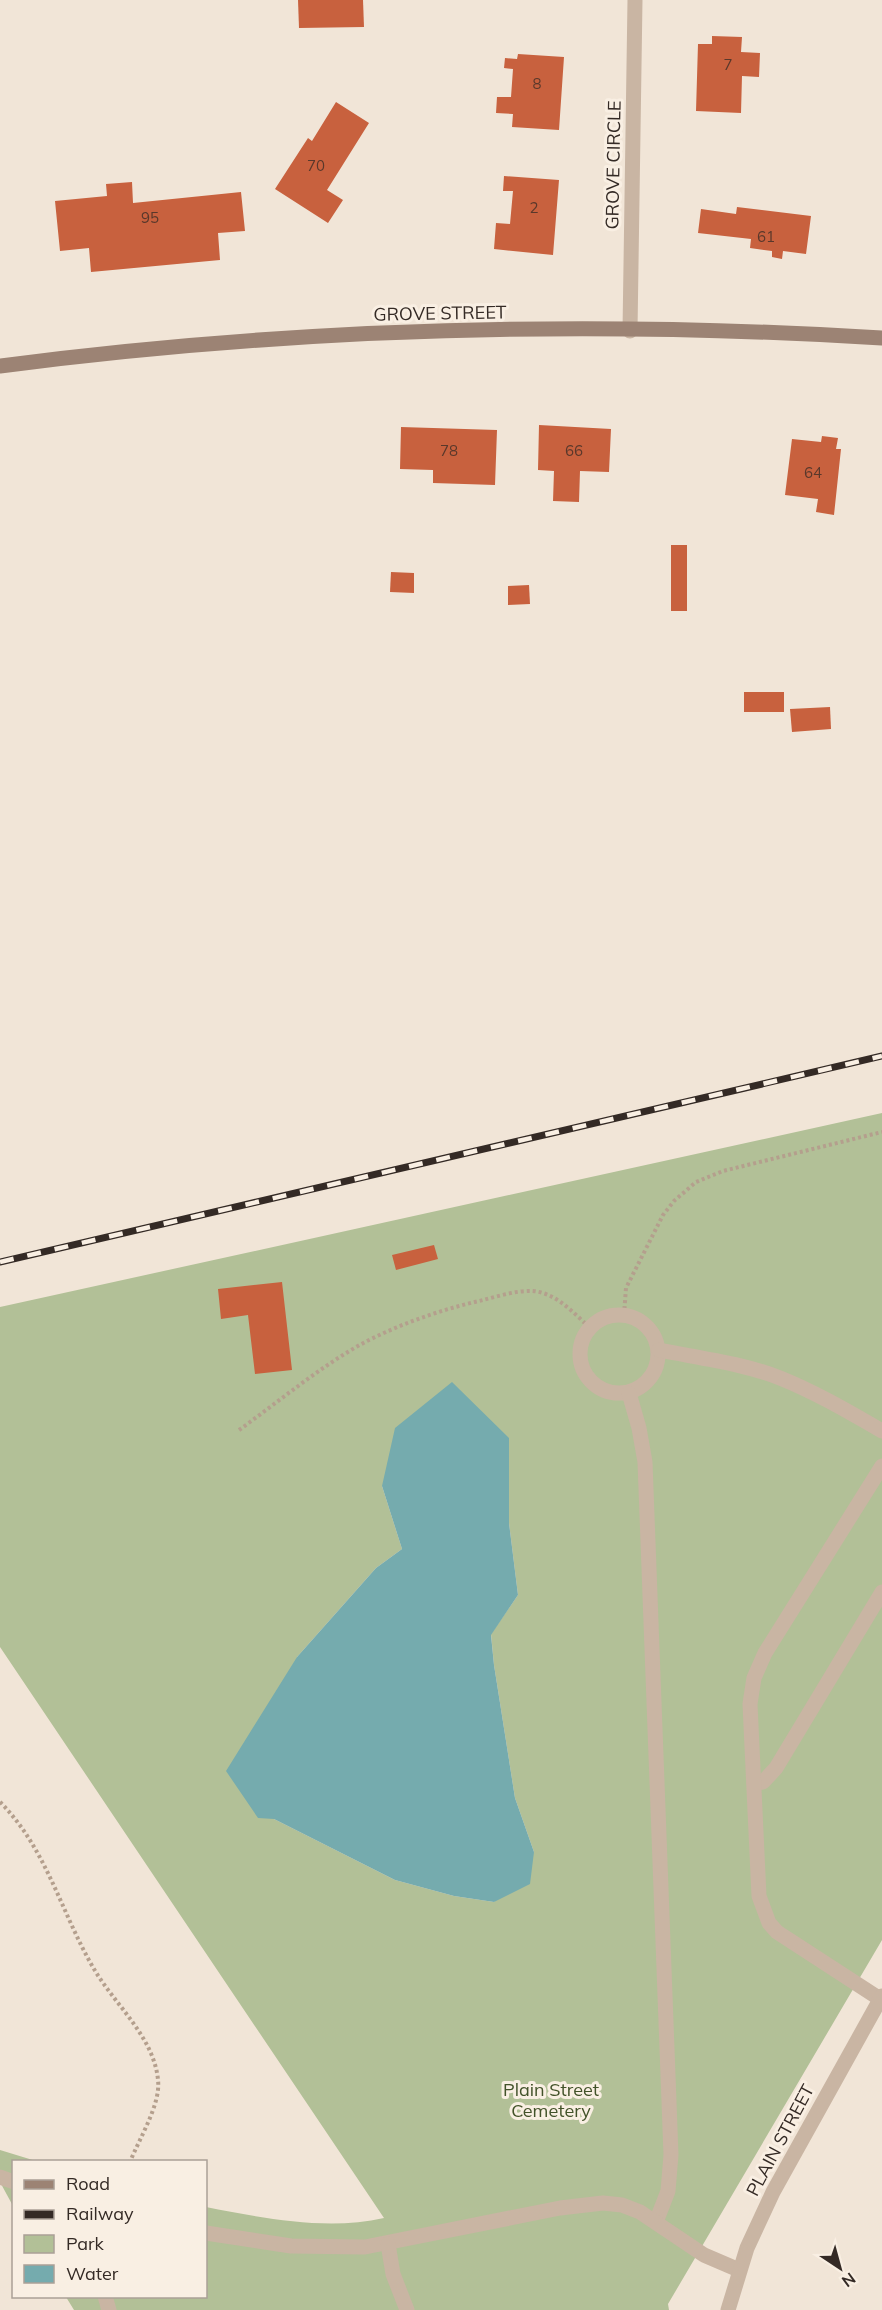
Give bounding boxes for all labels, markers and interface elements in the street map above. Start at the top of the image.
house number: 7 [723,55,733,74]
house number: 8 [532,74,542,93]
street label: GROVE CIRCLE [600,100,626,230]
house number: 70 [307,156,325,175]
house number: 2 [529,198,539,217]
house number: 95 [141,208,159,227]
house number: 61 [757,227,775,246]
street label: GROVE STREET [373,300,507,326]
house number: 78 [440,441,458,460]
house number: 66 [565,441,583,460]
house number: 64 [804,463,822,482]
park label: Plain Street Cemetery [503,2078,599,2122]
street label: PLAIN STREET [741,2080,819,2200]
legend [12,2160,207,2298]
text: Road [66,2172,110,2195]
text: Railway [66,2202,134,2225]
text: Park [66,2232,105,2255]
north arrow [810,2238,870,2298]
text: Water [66,2262,119,2285]
text: N [838,2268,860,2292]

